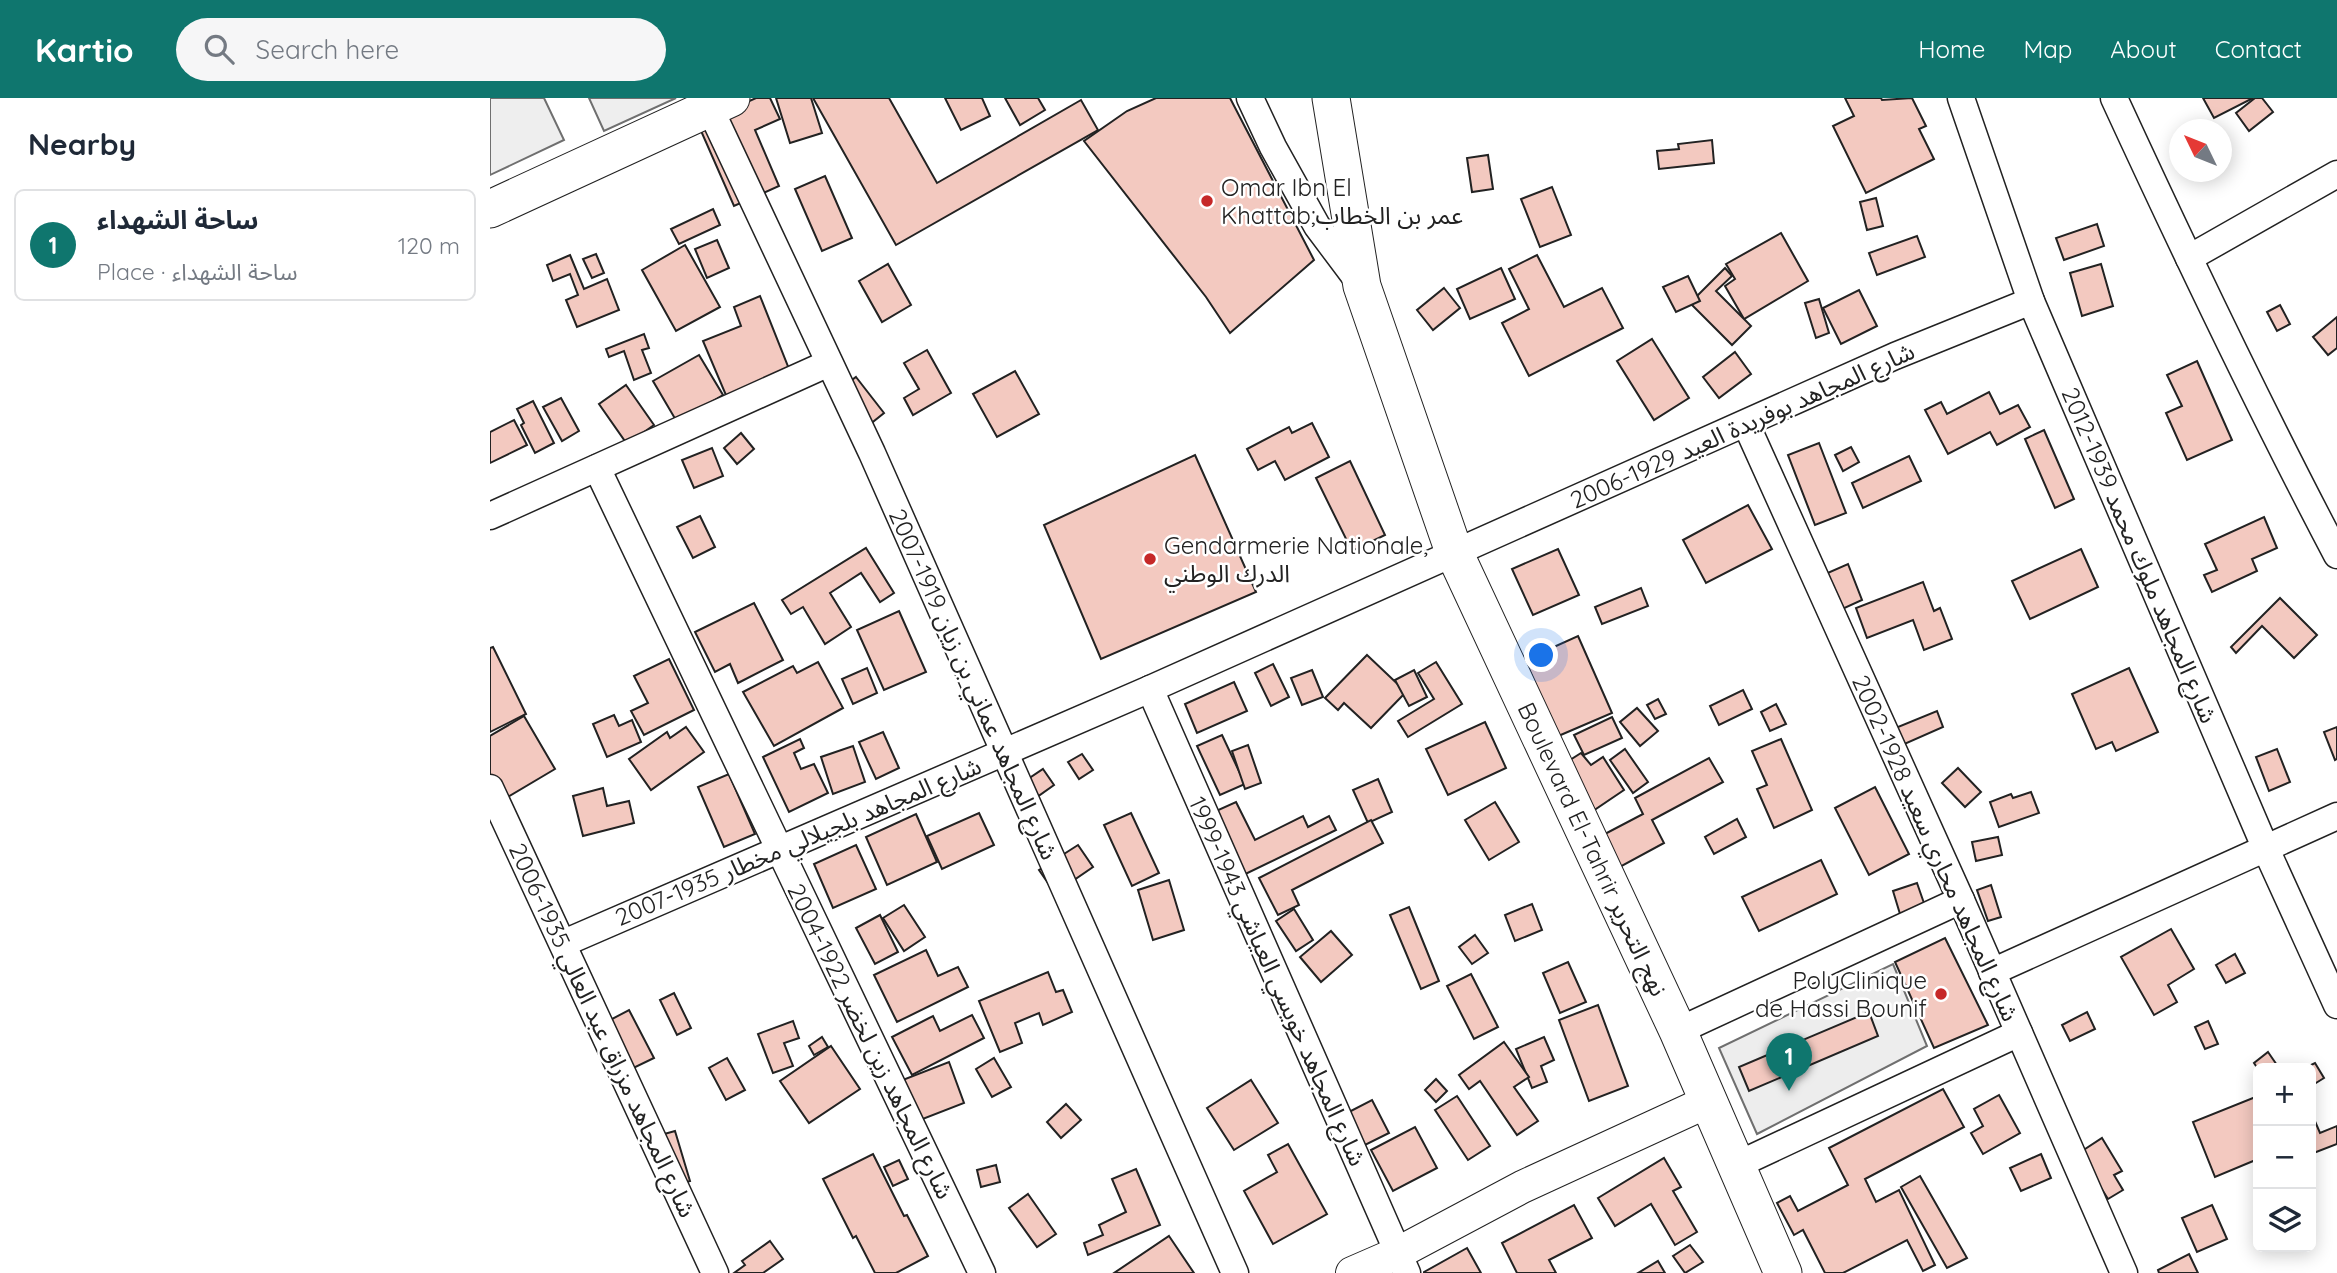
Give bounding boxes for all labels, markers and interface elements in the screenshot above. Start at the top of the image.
search box [176,18,666,81]
text: Kartio [35,29,134,70]
icon: search [200,30,238,68]
text: Search here [256,33,399,66]
text: Home [1918,34,1985,64]
text: Map [2023,34,2072,64]
text: About [2110,34,2177,64]
text: Contact [2215,34,2302,64]
north arrow [2169,119,2232,182]
text: Nearby [28,125,136,163]
place label: Omar Ibn El Khattab;عمر بن الخطاب [1221,172,1463,230]
marker: Omar Ibn El Khattab;عمر بن الخطاب [1199,193,1215,209]
text: ساحة الشهداء [97,203,258,236]
text: 1 [49,231,57,260]
text: 120 m [398,231,460,260]
text: Place · ساحة الشهداء [97,257,297,286]
street label: شارع المجاهد بوفريدة العيد 1929-2006 [1565,335,1920,517]
street label: شارع المجاهد ملوك محمد 1939-2012 [2053,383,2224,729]
street label: شارع المجاهد عماني بن زيان 1919-2007 [879,504,1065,866]
place label: Gendarmerie Nationale, الدرك الوطني [1164,530,1428,593]
marker: Gendarmerie Nationale, الدرك الوطني [1142,551,1158,567]
your location [1524,638,1558,672]
street label: شارع المجاهد محاري سعيد 1928-2002 [1842,670,2026,1028]
street label: Boulevard El-Tahrir نهج التحرير [1509,697,1674,1002]
street label: شارع المجاهد بلجيلالي مخطار 1935-2007 [610,750,987,936]
street label: شارع المجاهد خويسي العياشي 1943-1999 [1179,792,1373,1172]
street label: شارع المجاهد مزراق عبد العالي 1935-2006 [499,838,703,1224]
street label: شارع المجاهد زين لخضر 1922-2004 [779,878,961,1205]
place label: PolyClinique de Hassi Bounif [1755,965,1927,1023]
marker: PolyClinique de Hassi Bounif [1933,986,1949,1002]
pin: 1 [1766,1033,1812,1091]
map controls [2253,1063,2316,1252]
button: + [2253,1063,2316,1126]
button: − [2253,1126,2316,1189]
button: layers [2253,1189,2316,1252]

